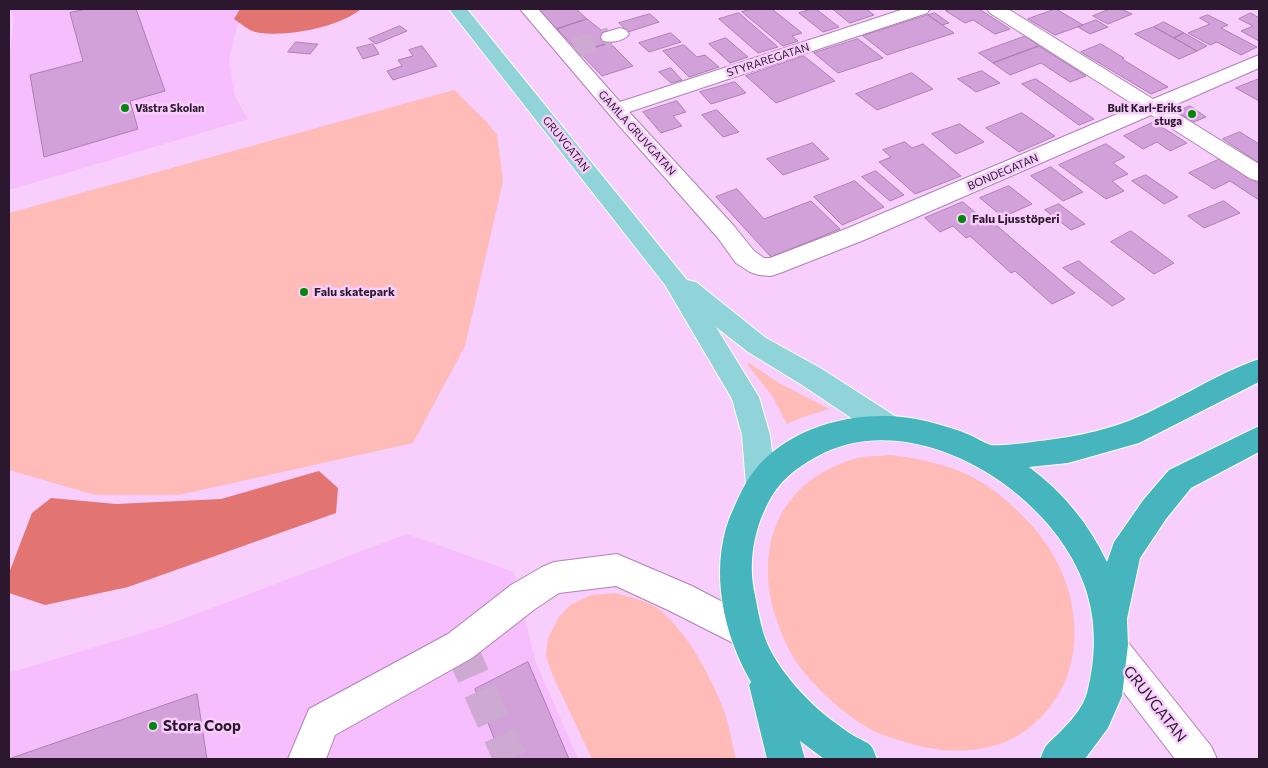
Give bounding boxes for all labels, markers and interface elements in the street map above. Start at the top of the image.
street label: STYRAREGATAN [725,40,811,80]
street label: GAMLA GRUVGATAN [595,88,679,178]
place label: Västra Skolan [135,101,204,115]
place label: Bult Karl-Eriks stuga [1107,101,1182,127]
marker: Västra Skolan [119,102,131,114]
marker: Bult Karl-Eriks stuga [1186,108,1198,120]
street label: GRUVGATAN [540,114,592,174]
street label: BONDEGATAN [966,151,1040,193]
place label: Falu Ljusstöperi [972,212,1060,226]
marker: Falu Ljusstöperi [956,213,968,225]
place label: Falu skatepark [314,285,395,299]
marker: Falu skatepark [298,286,310,298]
street label: GRUVGATAN [1120,662,1190,746]
place label: Stora Coop [163,717,241,735]
marker: Stora Coop [147,720,159,732]

